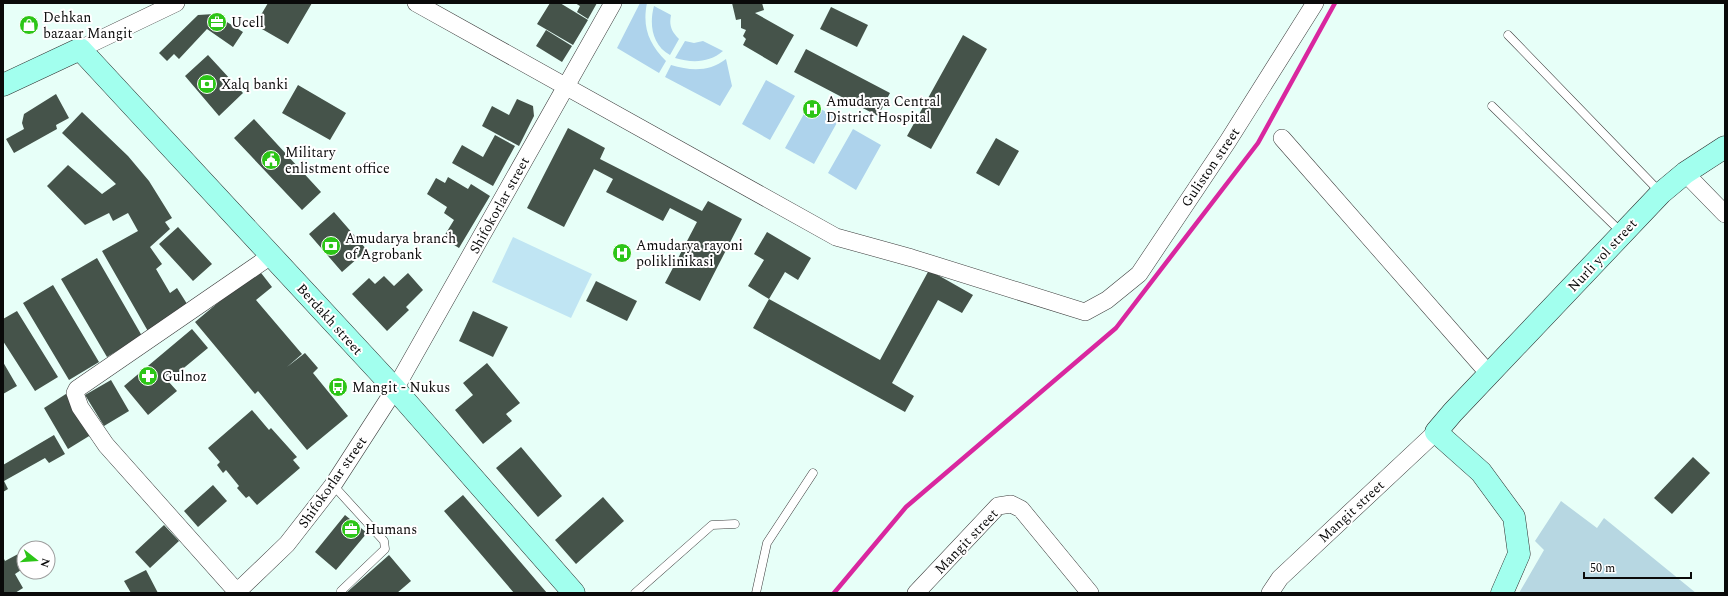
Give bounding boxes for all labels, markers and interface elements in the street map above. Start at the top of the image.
place label: Dehkan bazaar Mangit [43,7,132,44]
office icon: Ucell [206,11,228,33]
place label: Ucell [231,12,264,33]
shop icon: Dehkan bazaar Mangit [18,14,40,36]
bank icon: Xalq banki [196,73,218,95]
place label: Xalq banki [221,74,288,95]
place label: Amudarya Central District Hospital [826,91,940,128]
hospital icon: Amudarya Central District Hospital [801,98,823,120]
street label: Guliston street [1176,123,1245,211]
place label: Military enlistment office [285,142,390,179]
public building icon: Military enlistment office [260,149,282,171]
street label: Shifokorlar street [464,153,535,258]
street label: Nurli yol street [1563,214,1642,297]
place label: Amudarya branch of Agrobank [345,228,456,265]
bank icon: Amudarya branch of Agrobank [320,235,342,257]
place label: Amudarya rayoni poliklinikasi [636,235,743,272]
hospital icon: Amudarya rayoni poliklinikasi [611,242,633,264]
street label: Berdakh street [291,279,368,360]
pharmacy icon: Gulnoz [137,365,159,387]
place label: Gulnoz [162,366,207,387]
bus stop icon: Mangit - Nukus [327,376,349,398]
place label: Mangit - Nukus [352,377,450,398]
street label: Shifokorlar street [293,432,372,533]
street label: Mangit street [1313,475,1389,548]
street label: Mangit street [930,504,1003,579]
office icon: Humans [340,518,362,540]
place label: Humans [365,519,417,540]
north arrow [16,540,56,580]
scale bar [1584,554,1691,580]
text: N [36,556,55,570]
text: 50 m [1590,559,1615,578]

